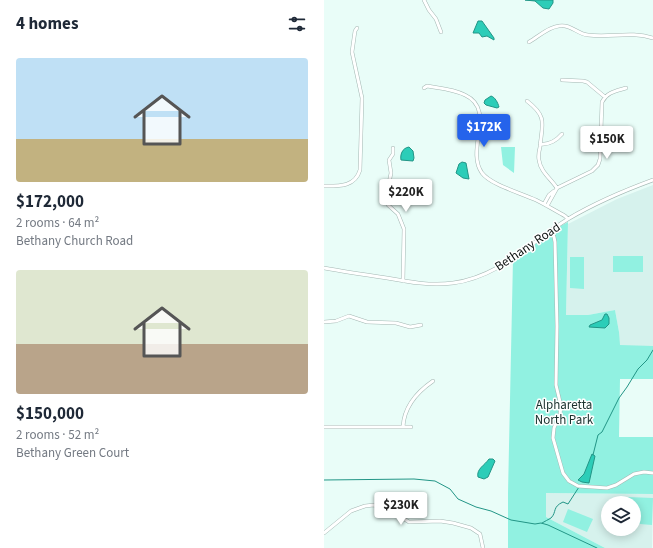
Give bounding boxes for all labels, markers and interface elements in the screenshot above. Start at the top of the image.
text: 4 homes [16,12,78,36]
icon: filters [286,13,308,35]
icon: home [126,84,198,156]
pin: $172K [456,114,512,148]
text: $172K [466,118,502,136]
pin: $150K [579,126,635,160]
text: $150K [589,130,625,148]
pin: $220K [378,179,434,213]
text: $220K [388,183,424,201]
text: $172,000 [16,190,84,214]
text: 2 rooms · 64 m² [16,214,99,232]
street label: Bethany Road [491,218,564,275]
text: Bethany Church Road [16,232,133,250]
icon: home [126,296,198,368]
park label: Alpharetta North Park [535,396,594,429]
text: $150,000 [16,402,84,426]
text: 2 rooms · 52 m² [16,426,99,444]
text: Bethany Green Court [16,444,129,462]
pin: $230K [373,492,429,526]
text: $230K [383,496,419,514]
map controls [601,496,641,536]
button: layers [601,496,641,536]

